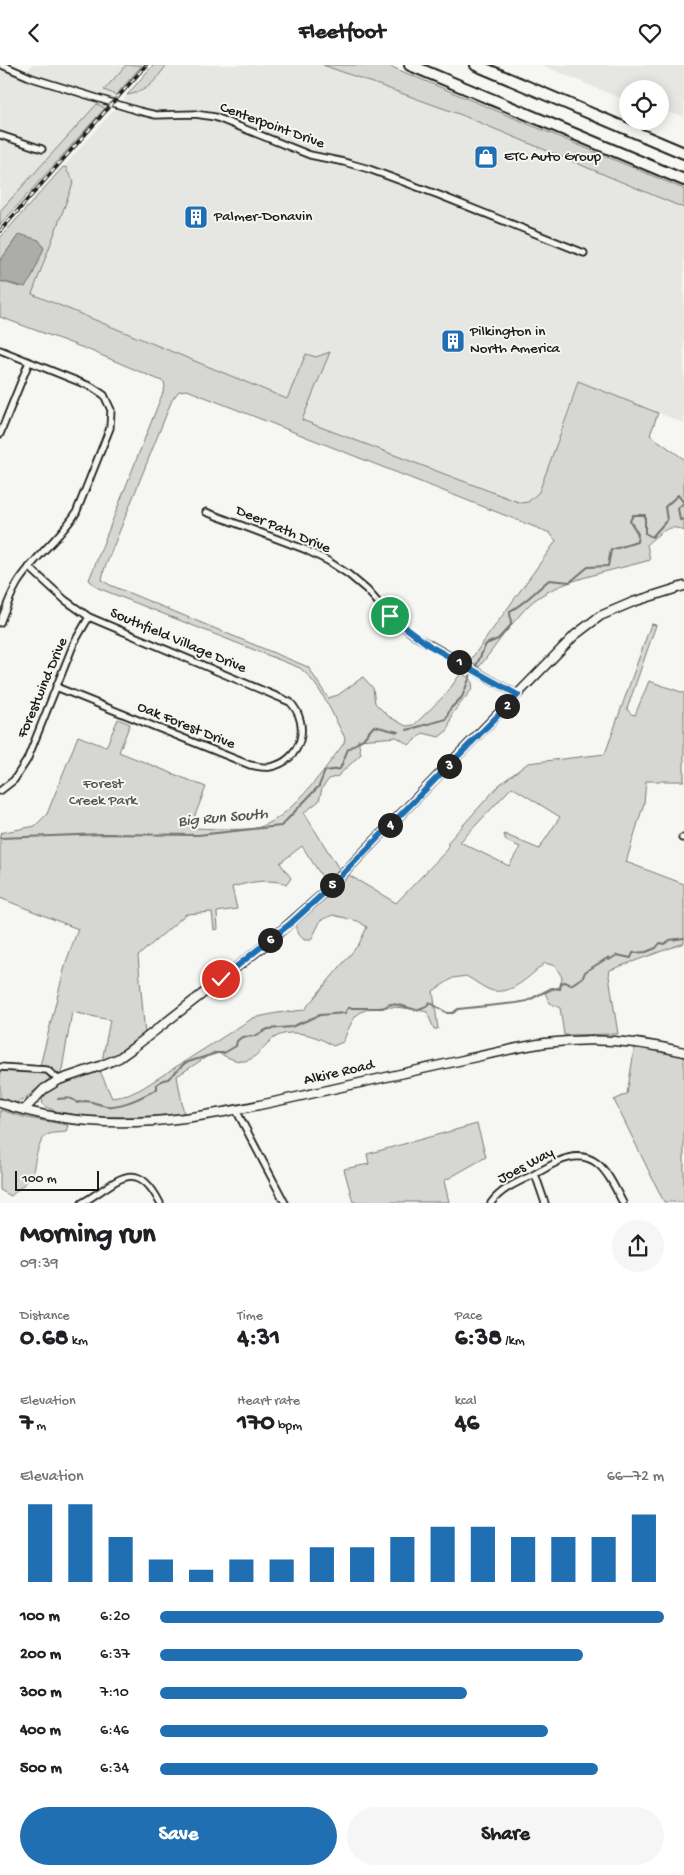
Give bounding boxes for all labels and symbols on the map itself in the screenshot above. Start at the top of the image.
street label: Centerpoint Drive [217,99,327,153]
shop icon: ETC Auto Group [473,144,499,170]
place label: ETC Auto Group [504,148,602,166]
building icon: Palmer-Donavin [183,204,209,230]
place label: Palmer-Donavin [213,208,312,226]
place label: Pilkington in North America [469,323,561,358]
building icon: Pilkington in North America [440,328,466,354]
street label: Deer Path Drive [232,502,333,558]
pin [369,595,411,637]
street label: Southfield Village Drive [107,604,249,678]
street label: Forestwind Drive [13,635,72,742]
pin: 1 [446,649,472,675]
pin: 2 [494,693,520,719]
street label: Oak Forest Drive [134,698,238,754]
pin: 3 [436,753,462,779]
park label: Forest Creek Park [69,775,138,810]
water label: Big Run South [177,806,269,832]
pin: 4 [378,813,402,837]
pin: 5 [320,873,344,897]
pin: 6 [258,927,282,953]
pin [200,958,242,1000]
street label: Alkire Road [302,1056,377,1090]
street label: Joes Way [495,1143,558,1188]
scale bar [15,1167,99,1191]

